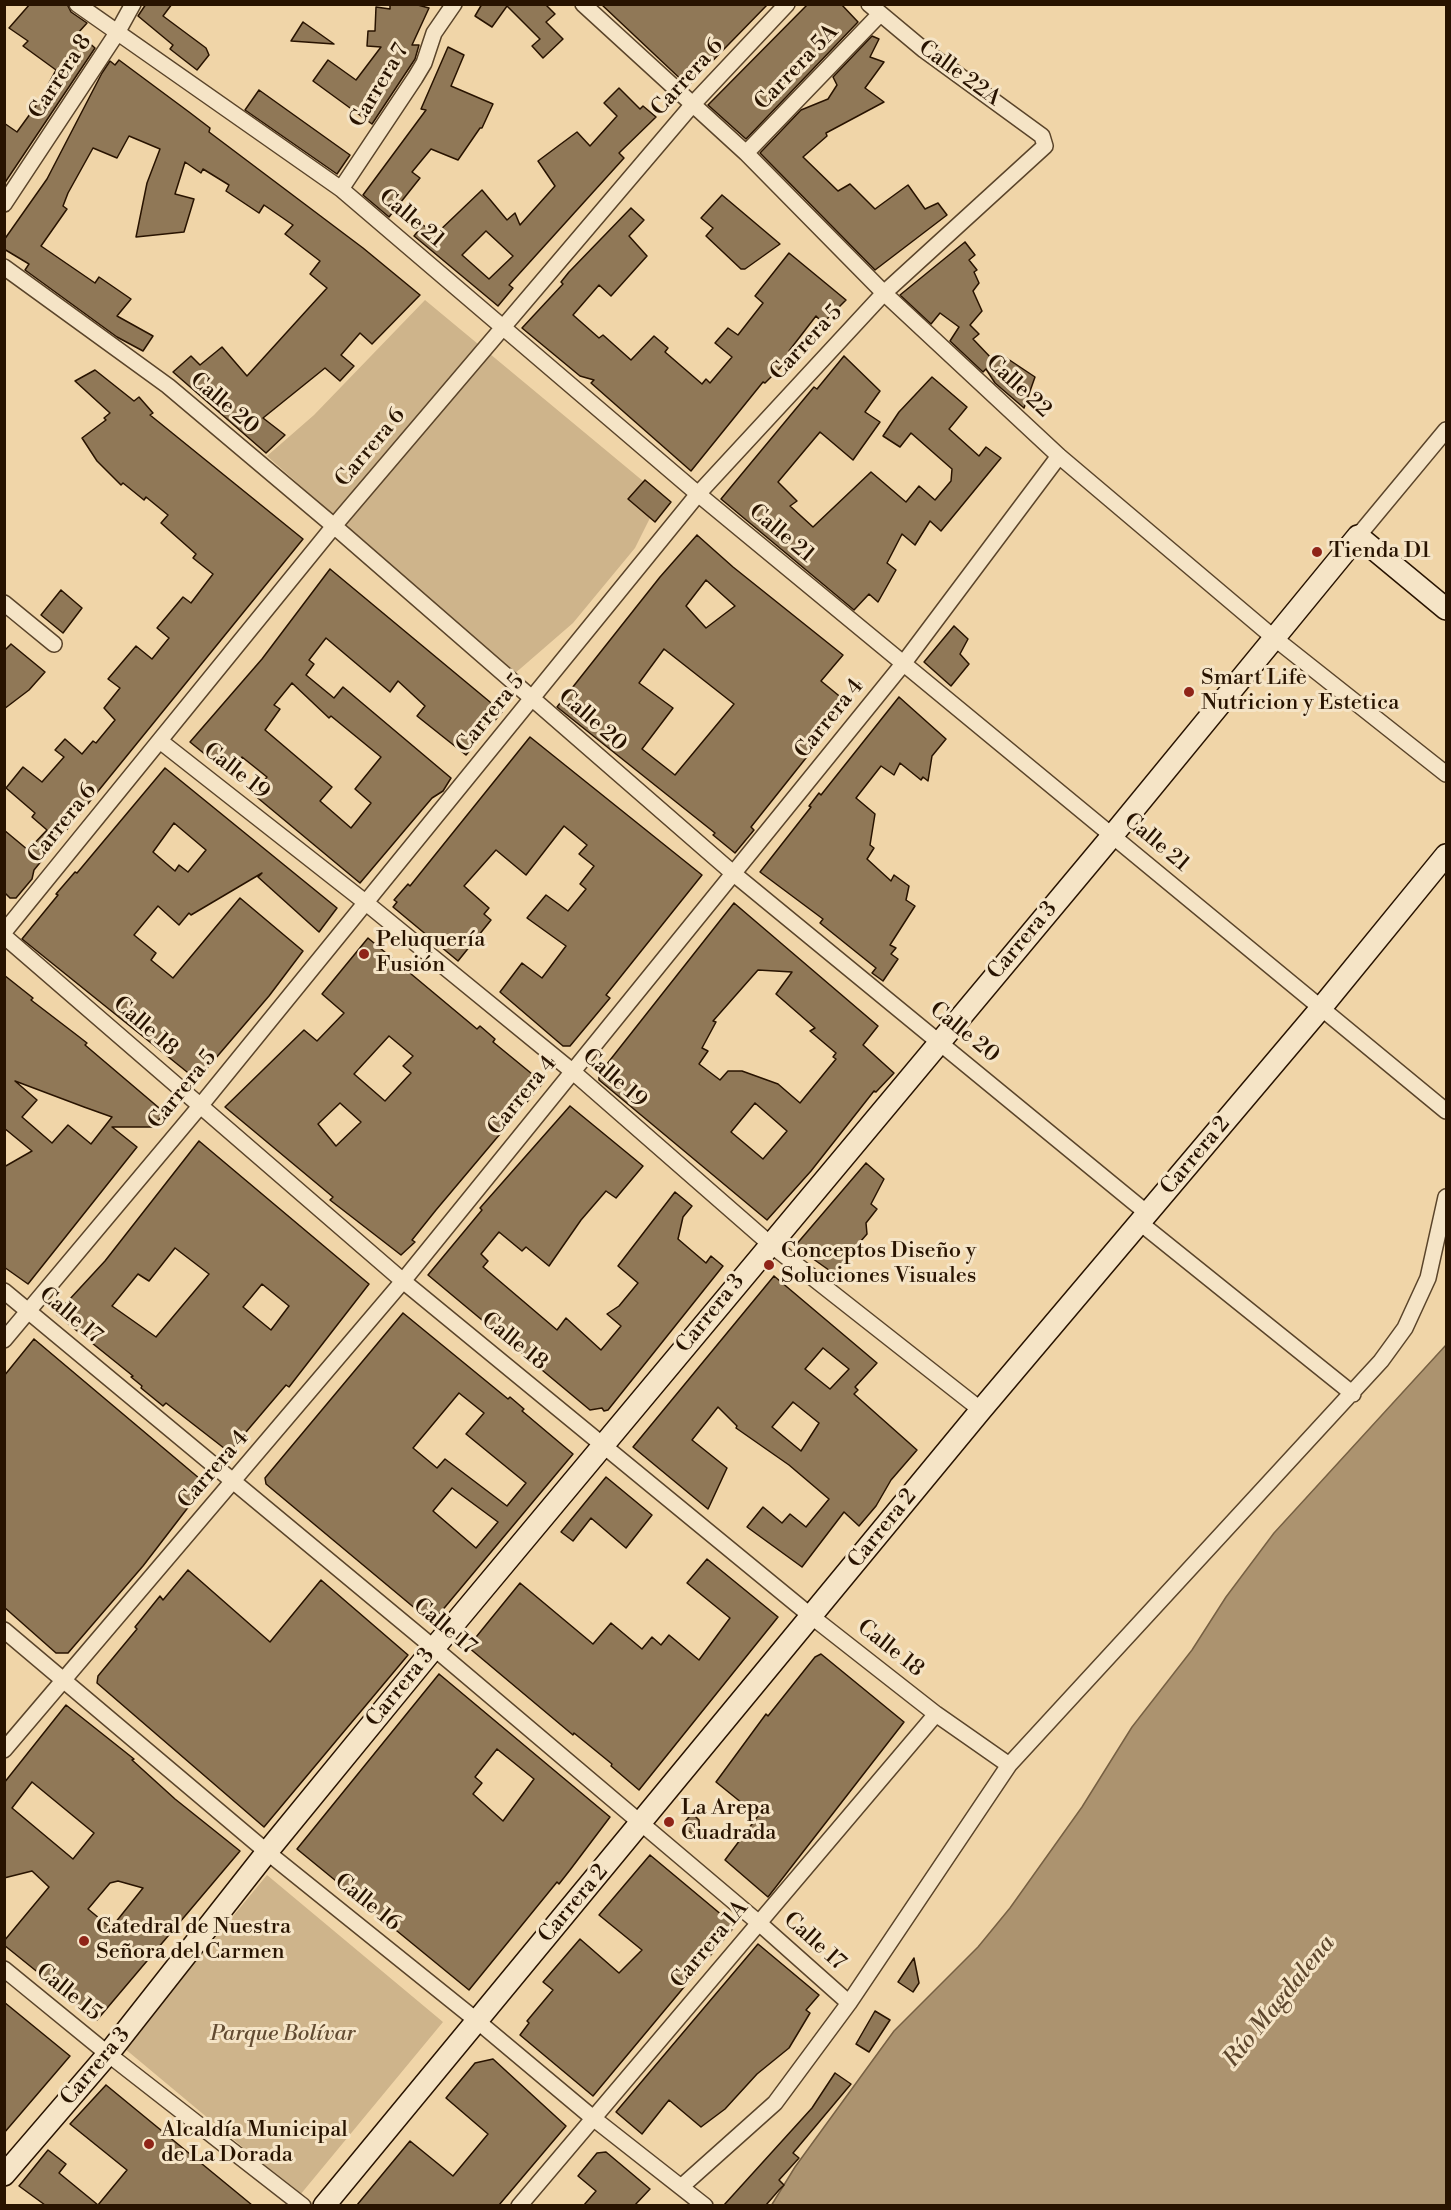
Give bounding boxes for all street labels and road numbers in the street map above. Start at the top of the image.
street label: Carrera 5A [750,20,844,116]
street label: Carrera 8 [24,30,98,124]
street label: Carrera 6 [646,34,730,122]
street label: Calle 22A [913,35,1005,113]
street label: Carrera 7 [345,39,415,133]
street label: Calle 21 [373,184,449,254]
street label: Carrera 5 [765,300,849,386]
street label: Calle 22 [980,350,1056,424]
street label: Calle 20 [184,368,264,440]
street label: Carrera 6 [330,403,412,493]
street label: Calle 21 [743,499,819,569]
street label: Carrera 5 [451,669,531,759]
street label: Carrera 4 [790,674,870,764]
street label: Calle 20 [552,684,632,758]
street label: Calle 19 [198,738,274,806]
street label: Carrera 6 [23,779,103,869]
street label: Calle 21 [1118,808,1194,878]
street label: Carrera 3 [983,897,1063,985]
street label: Calle 18 [107,992,183,1062]
street label: Calle 20 [924,997,1004,1069]
street label: Calle 19 [576,1044,652,1114]
street label: Carrera 5 [143,1045,223,1135]
street label: Carrera 4 [483,1051,563,1141]
street label: Carrera 2 [1156,1111,1236,1201]
street label: Carrera 3 [671,1269,751,1359]
street label: Calle 17 [33,1282,107,1350]
street label: Calle 18 [476,1307,552,1377]
street label: Carrera 4 [173,1426,255,1514]
street label: Carrera 2 [843,1484,923,1574]
street label: Calle 17 [407,1593,481,1661]
street label: Calle 18 [851,1615,929,1683]
street label: Carrera 3 [361,1643,441,1733]
street label: Carrera 2 [534,1859,614,1949]
street label: Calle 16 [329,1869,405,1937]
street label: Carrera 1A [666,1896,754,1994]
street label: Calle 17 [778,1907,850,1977]
street label: Calle 15 [30,1959,106,2027]
street label: Carrera 3 [56,2023,136,2111]

